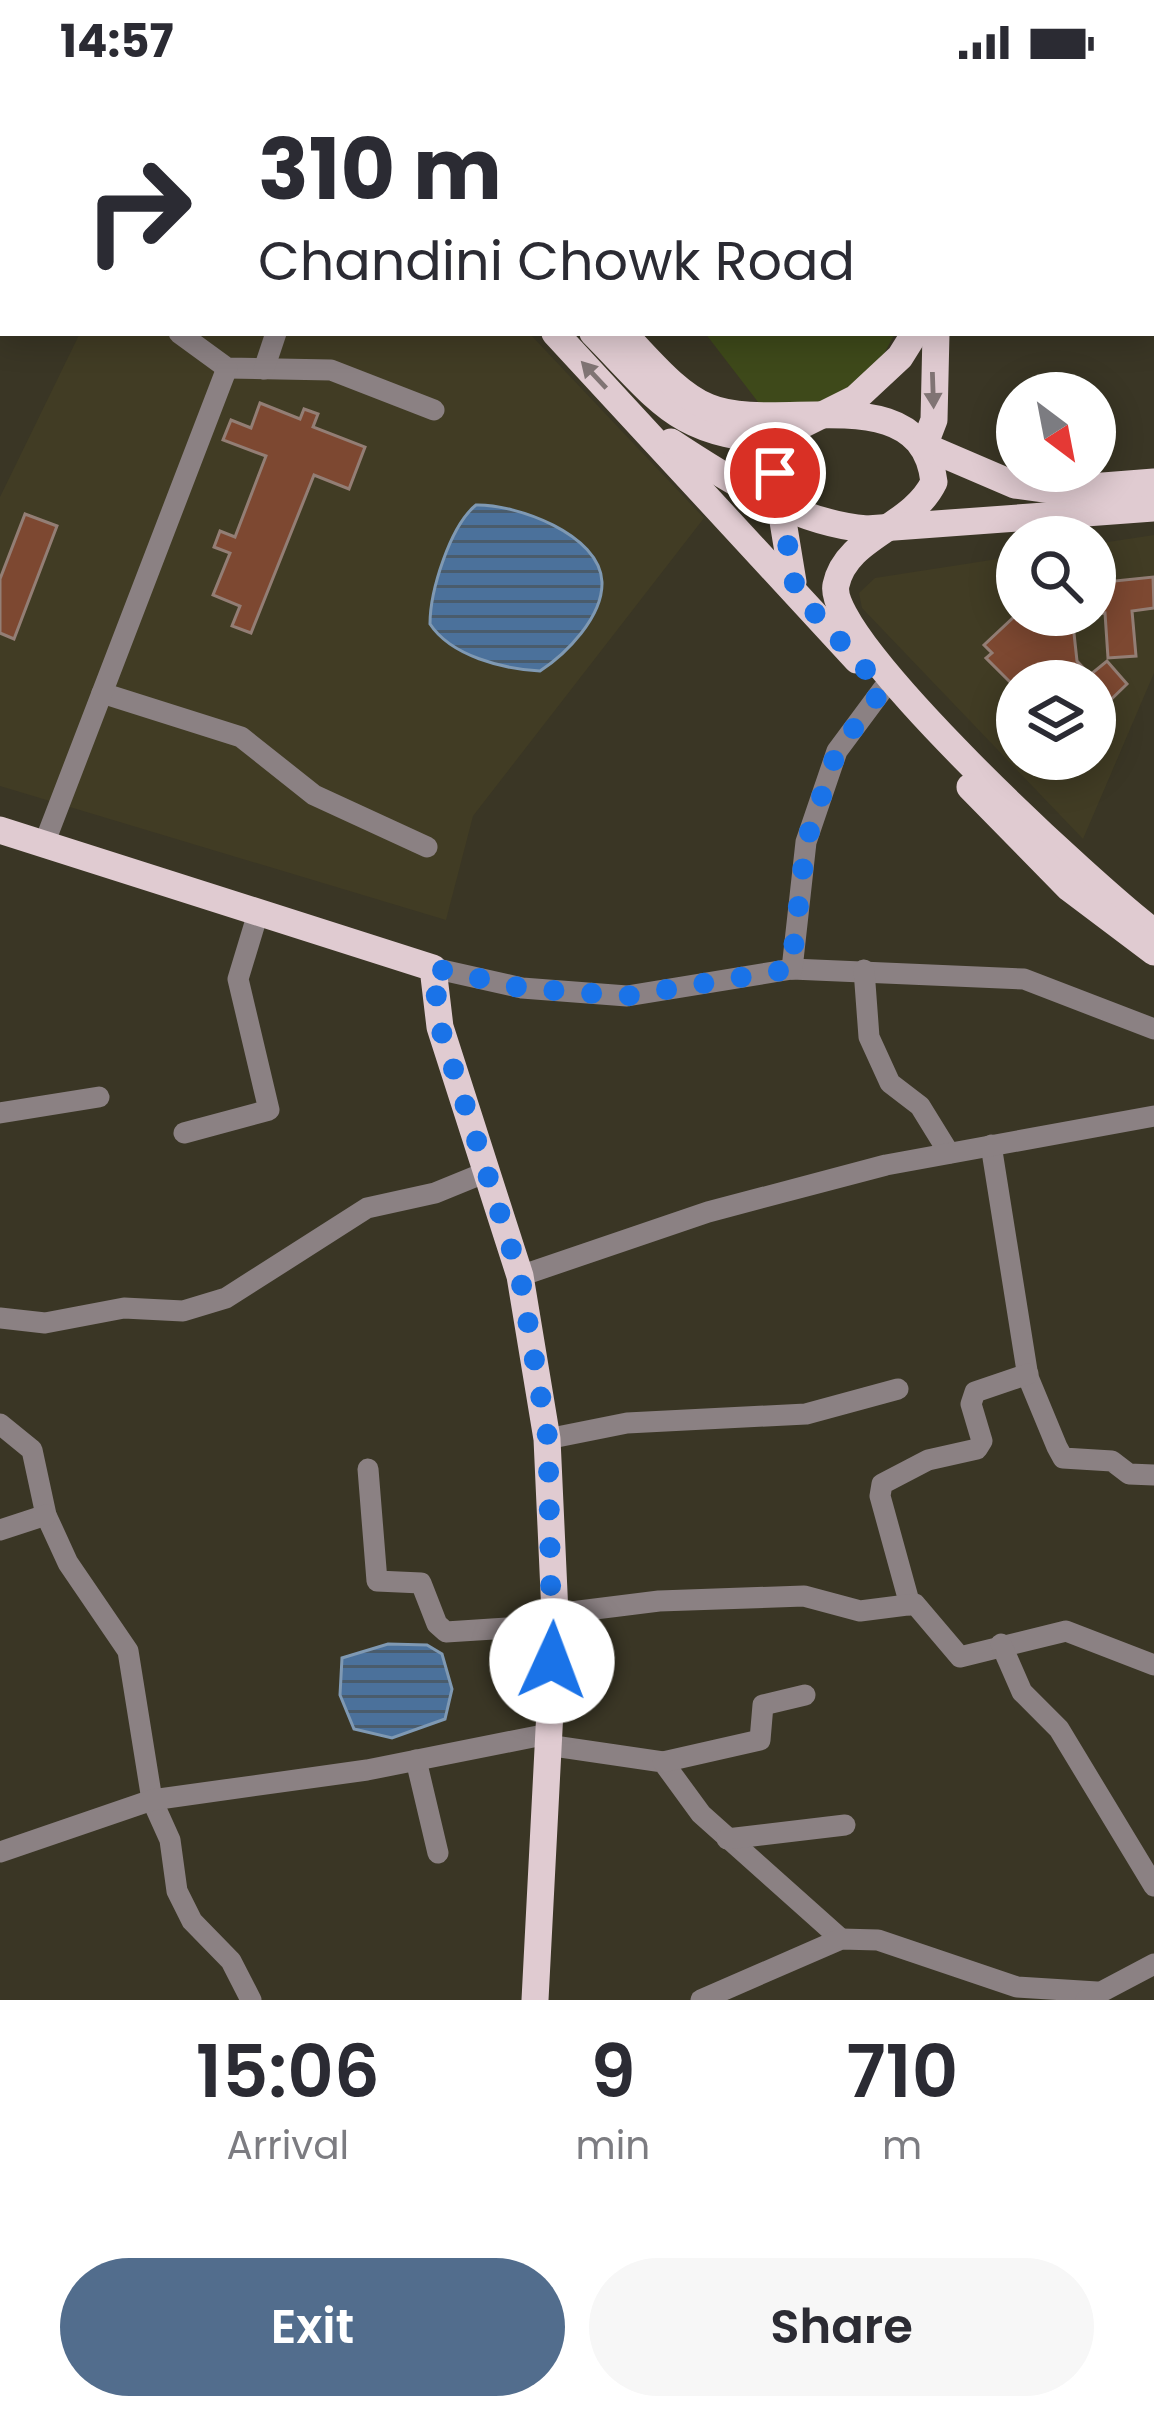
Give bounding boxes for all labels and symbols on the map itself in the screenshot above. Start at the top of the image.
one-way arrow [581,361,609,390]
one-way arrow [924,372,943,410]
north arrow [996,372,1116,492]
pin [724,422,826,524]
position arrow [489,1598,615,1724]

